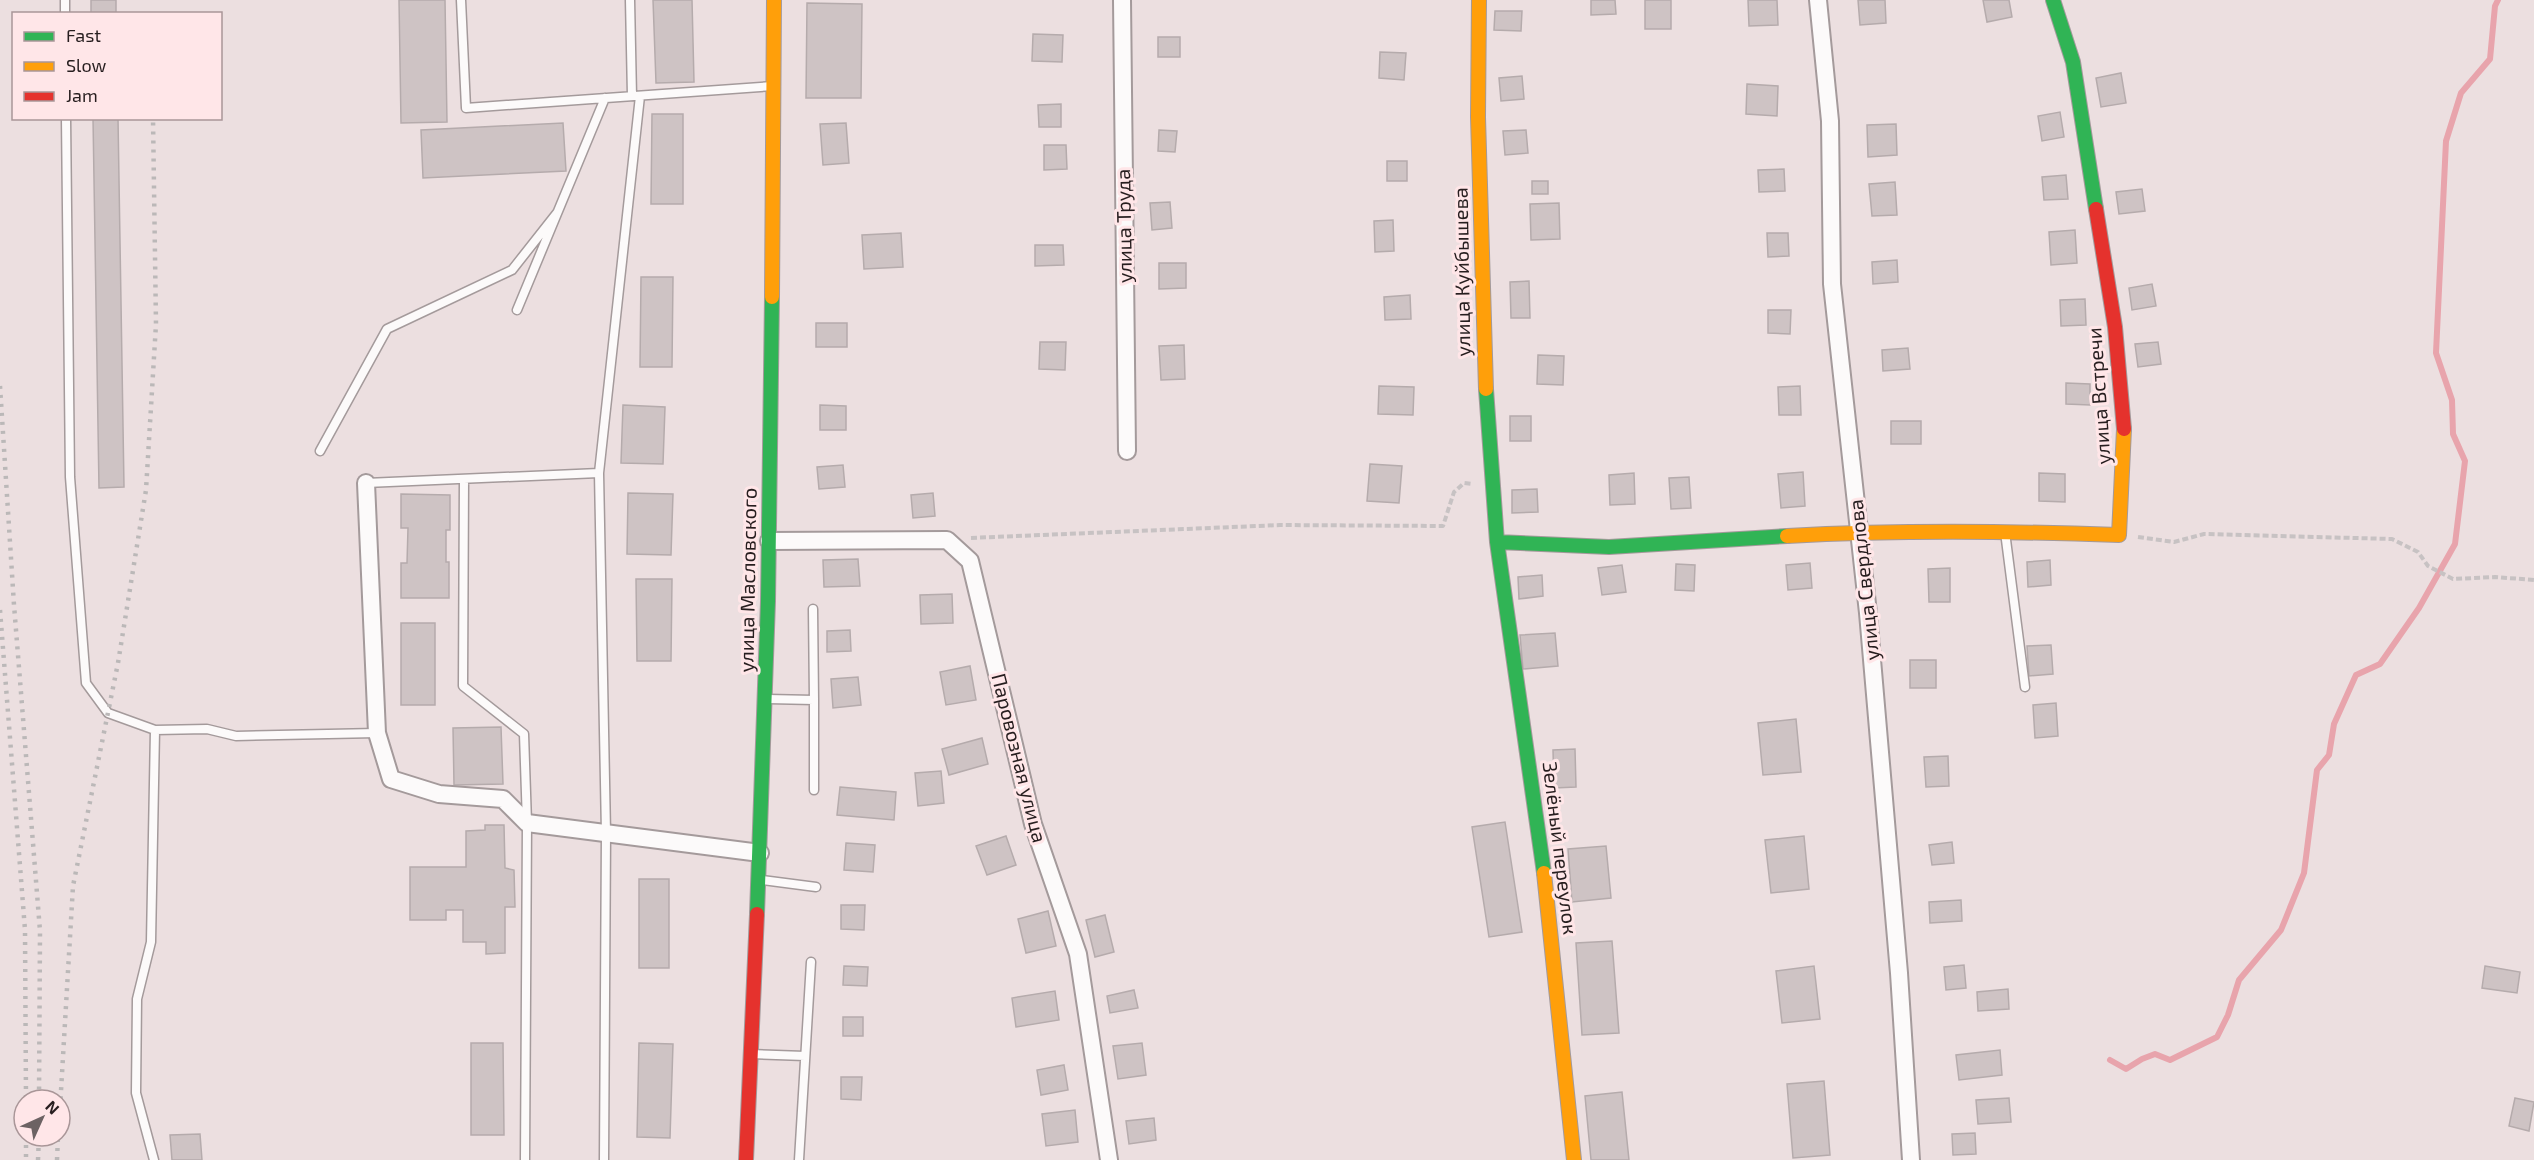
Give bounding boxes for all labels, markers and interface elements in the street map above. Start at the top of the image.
legend [12,12,222,120]
text: Fast [66,24,101,46]
text: Slow [66,54,107,76]
text: Jam [66,84,98,106]
street label: улица Труда [1110,169,1137,283]
street label: улица Куйбышева [1448,187,1475,357]
street label: улица Встречи [2081,327,2116,465]
street label: улица Масловского [733,487,762,673]
street label: улица Свердлова [1843,498,1884,662]
street label: Паровозная улица [986,671,1053,845]
street label: Зелёный переулок [1537,760,1584,936]
north arrow [12,1088,72,1148]
text: N [42,1096,64,1118]

